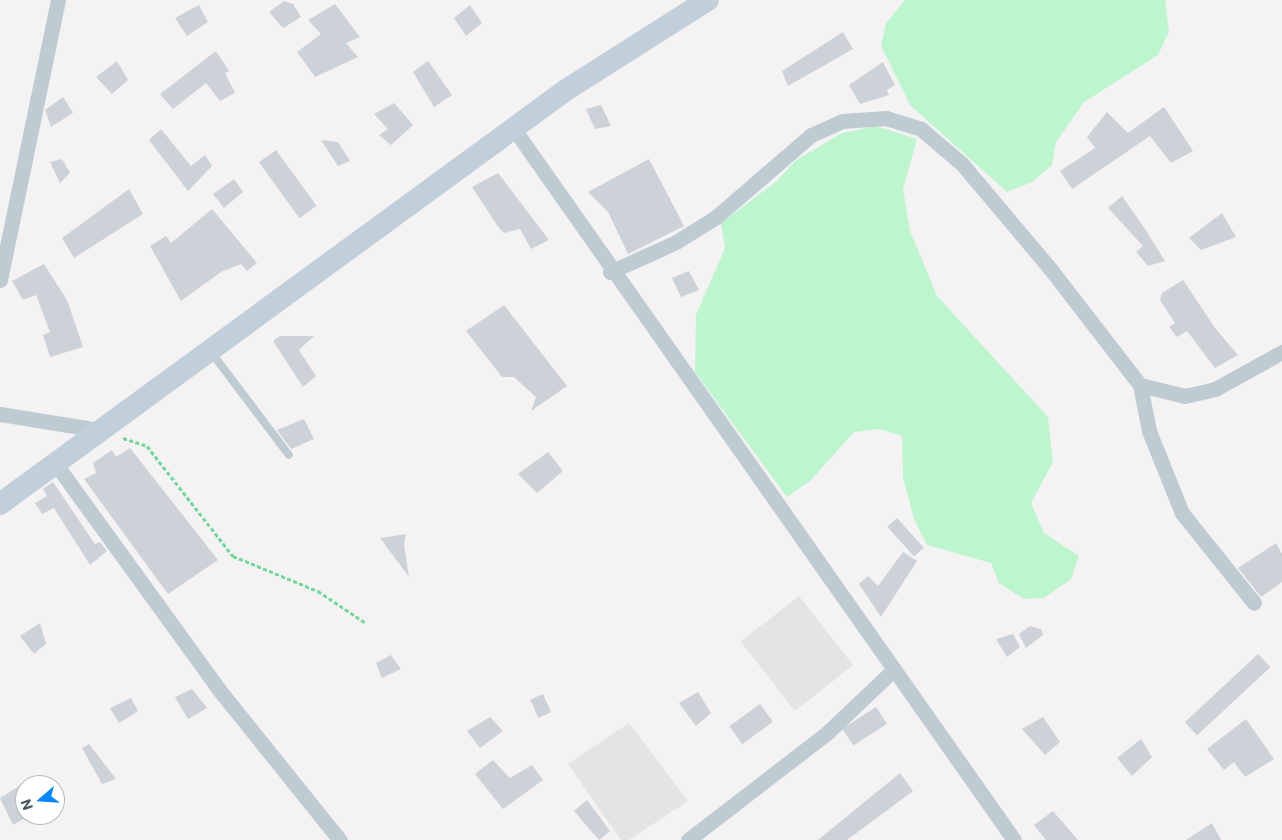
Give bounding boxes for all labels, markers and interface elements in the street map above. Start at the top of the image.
north arrow [15,775,65,825]
text: N [17,797,36,812]

